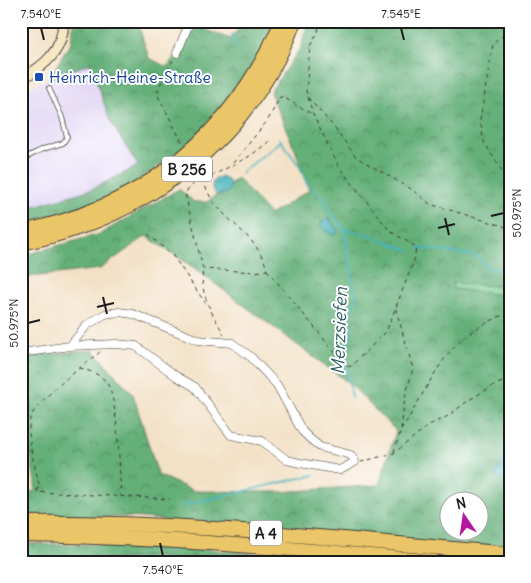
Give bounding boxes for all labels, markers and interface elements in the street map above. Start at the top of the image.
text: 7.540°E [20,6,62,21]
text: 7.545°E [381,6,421,21]
place label: Heinrich-Heine-Straße [49,67,211,87]
marker: Heinrich-Heine-Straße [33,71,45,83]
road number: B 256 [162,156,212,182]
text: 50.975°N [509,188,524,238]
water label: Merzsiefen [326,286,352,375]
text: 50.975°N [6,298,21,348]
north arrow [438,490,488,540]
text: N [454,493,468,513]
road number: A 4 [250,520,282,546]
text: 7.540°E [142,562,184,577]

